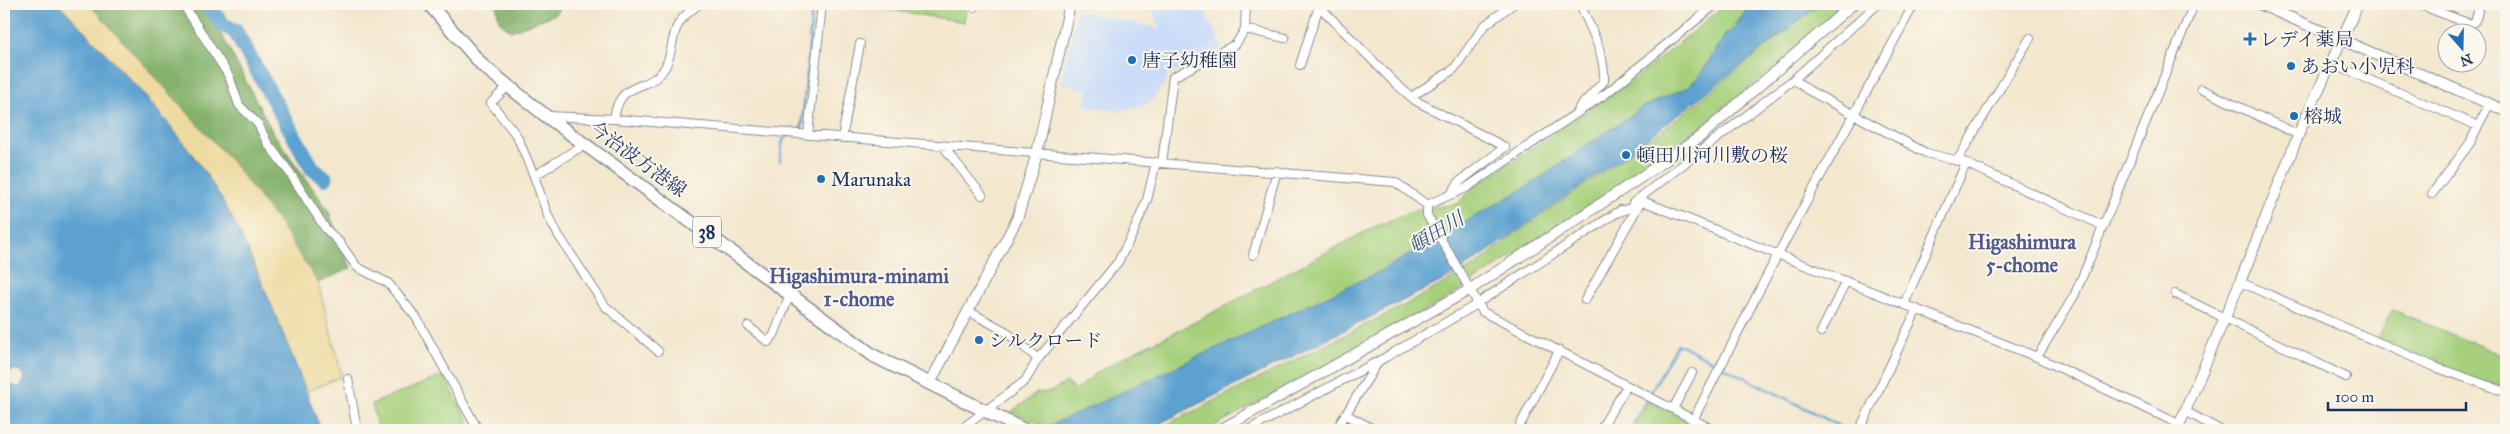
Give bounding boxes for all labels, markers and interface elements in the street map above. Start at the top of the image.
north arrow [2438,22,2488,72]
place label: レデイ薬局 [2260,28,2354,51]
marker: レデイ薬局 [2244,33,2256,45]
place label: 唐子幼稚園 [1142,49,1237,72]
text: N [2458,50,2475,70]
marker: 唐子幼稚園 [1126,54,1138,66]
place label: あおい小児科 [2301,55,2415,78]
marker: あおい小児科 [2285,60,2297,72]
place label: 榕城 [2304,105,2342,128]
marker: 榕城 [2288,110,2300,122]
street label: 今治波方港線 [585,116,691,202]
place label: 頓田川河川敷の桜 [1636,144,1788,167]
marker: 頓田川河川敷の桜 [1620,149,1632,161]
place label: Marunaka [831,168,912,191]
marker: Marunaka [815,173,827,185]
water label: 頓田川 [1404,205,1470,258]
road number: 38 [693,216,721,248]
district label: Higashimura 5-chome [1968,230,2076,277]
district label: Higashimura-minami 1-chome [769,264,949,311]
place label: シルクロード [989,329,1102,352]
marker: シルクロード [973,334,985,346]
scale bar [2328,379,2465,411]
text: 100 m [2335,388,2375,406]

